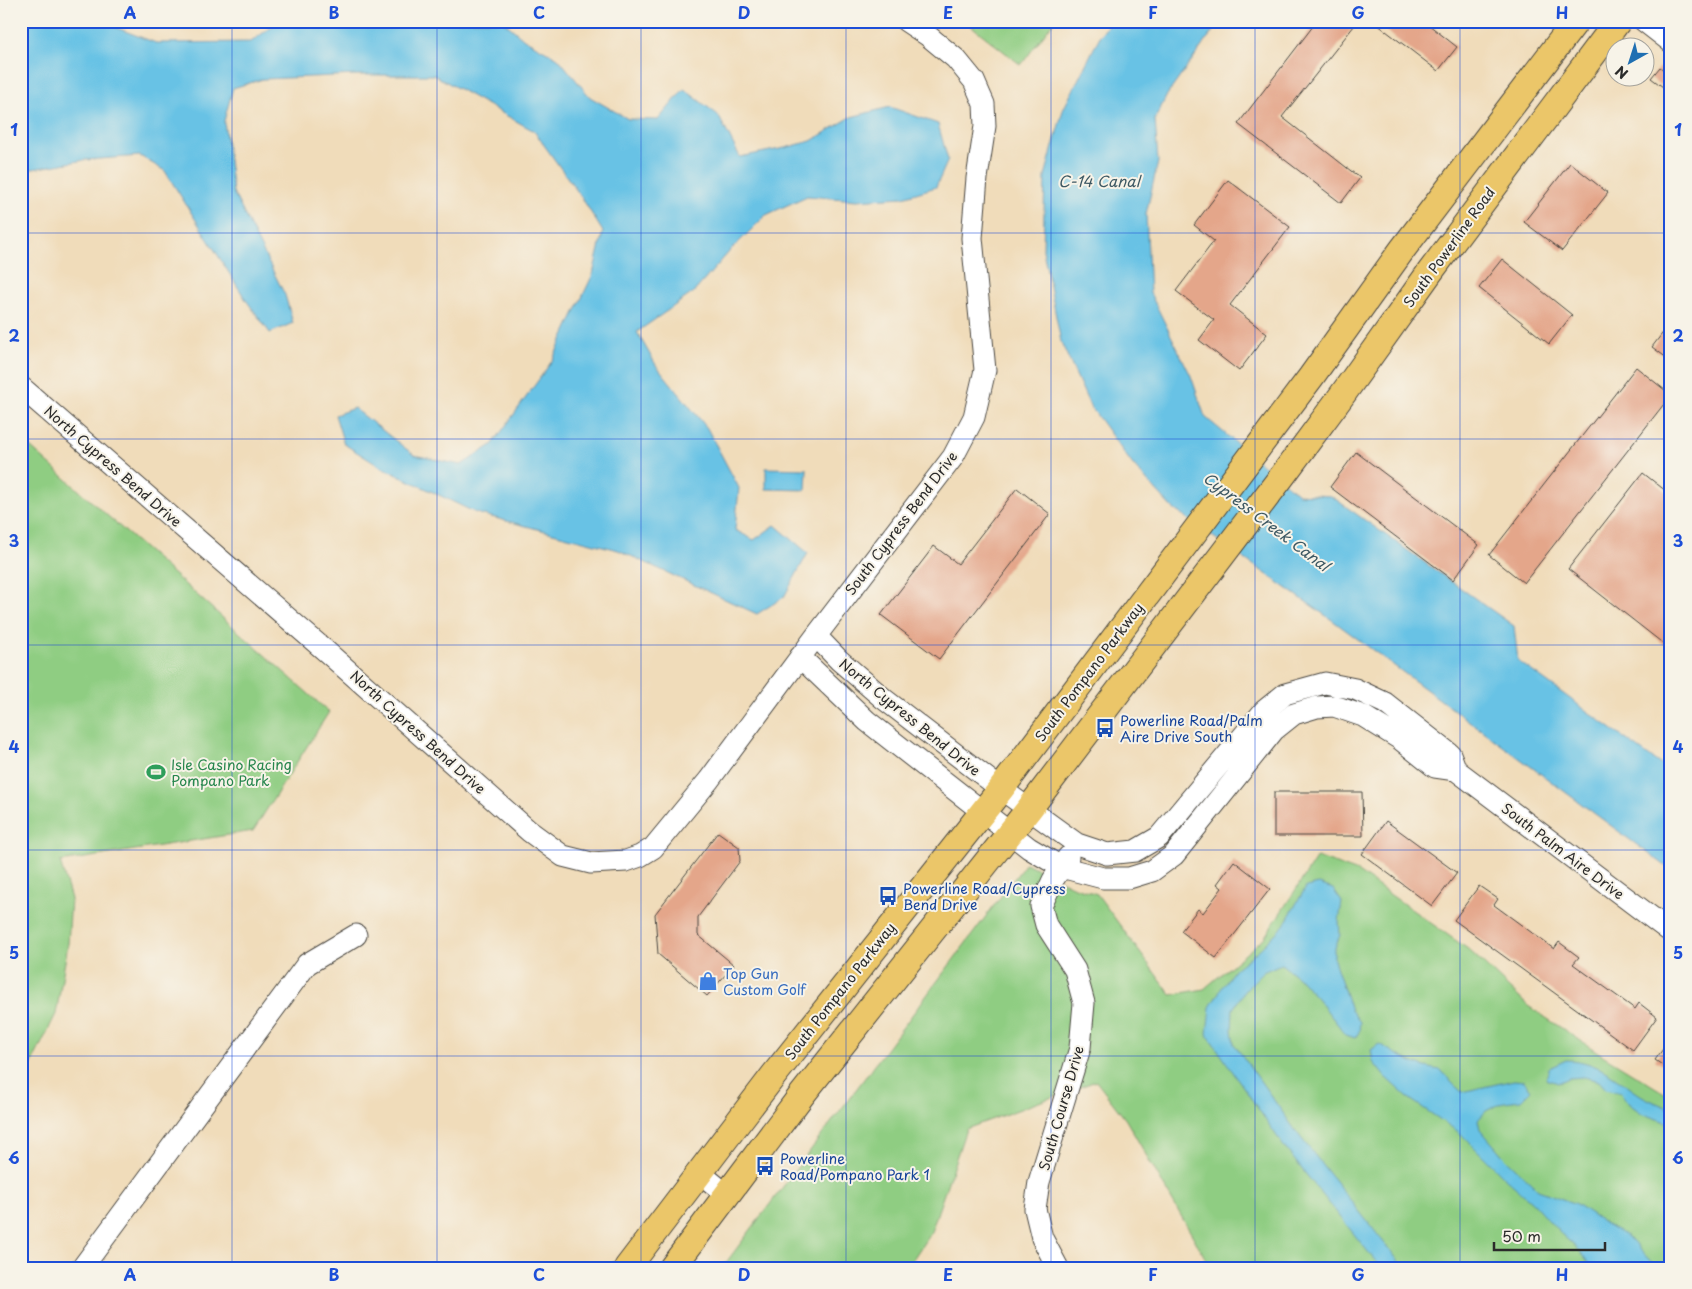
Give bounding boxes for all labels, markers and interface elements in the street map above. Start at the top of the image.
text: A [124,0,137,24]
text: B [329,0,340,24]
text: C [533,0,545,24]
text: D [738,0,750,24]
text: E [943,0,953,24]
text: F [1148,0,1158,24]
text: G [1351,0,1365,24]
text: H [1556,0,1568,24]
north arrow [1604,38,1654,88]
text: N [1611,61,1632,84]
text: 1 [10,117,18,141]
text: 1 [1674,117,1682,141]
water label: C-14 Canal [1058,169,1143,192]
street label: South Powerline Road [1398,182,1500,312]
text: 2 [8,323,20,347]
text: 2 [1672,323,1684,347]
street label: North Cypress Bend Drive [40,400,186,532]
street label: South Cypress Bend Drive [840,447,962,599]
water label: Cypress Creek Canal [1199,466,1337,578]
text: 3 [9,528,19,552]
text: 3 [1673,528,1683,552]
street label: South Pompano Parkway [1030,598,1148,746]
street label: North Cypress Bend Drive [835,653,985,781]
street label: North Cypress Bend Drive [346,665,490,799]
place label: Powerline Road/Palm Aire Drive South [1120,710,1263,747]
bus stop icon: Powerline Road/Palm Aire Drive South [1094,717,1116,739]
text: 4 [9,734,20,758]
text: 4 [1673,734,1684,758]
place label: Isle Casino Racing Pompano Park [171,754,292,791]
sports icon: Isle Casino Racing Pompano Park [145,761,167,783]
street label: South Palm Aire Drive [1497,798,1629,904]
place label: Powerline Road/Cypress Bend Drive [903,878,1066,915]
bus stop icon: Powerline Road/Cypress Bend Drive [877,885,899,907]
street label: South Pompano Parkway [780,918,900,1064]
text: 5 [9,940,19,964]
text: 5 [1673,940,1683,964]
place label: Top Gun Custom Golf [723,963,807,1000]
shop icon: Top Gun Custom Golf [697,970,719,992]
street label: South Course Drive [1033,1043,1089,1173]
text: 6 [8,1145,20,1169]
text: 6 [1672,1145,1684,1169]
place label: Powerline Road/Pompano Park 1 [780,1148,930,1185]
bus stop icon: Powerline Road/Pompano Park 1 [754,1155,776,1177]
scale bar [1494,1219,1606,1251]
text: 50 m [1502,1224,1541,1247]
text: A [124,1262,137,1286]
text: B [329,1262,340,1286]
text: C [533,1262,545,1286]
text: D [738,1262,750,1286]
text: E [943,1262,953,1286]
text: F [1148,1262,1158,1286]
text: G [1351,1262,1365,1286]
text: H [1556,1262,1568,1286]

